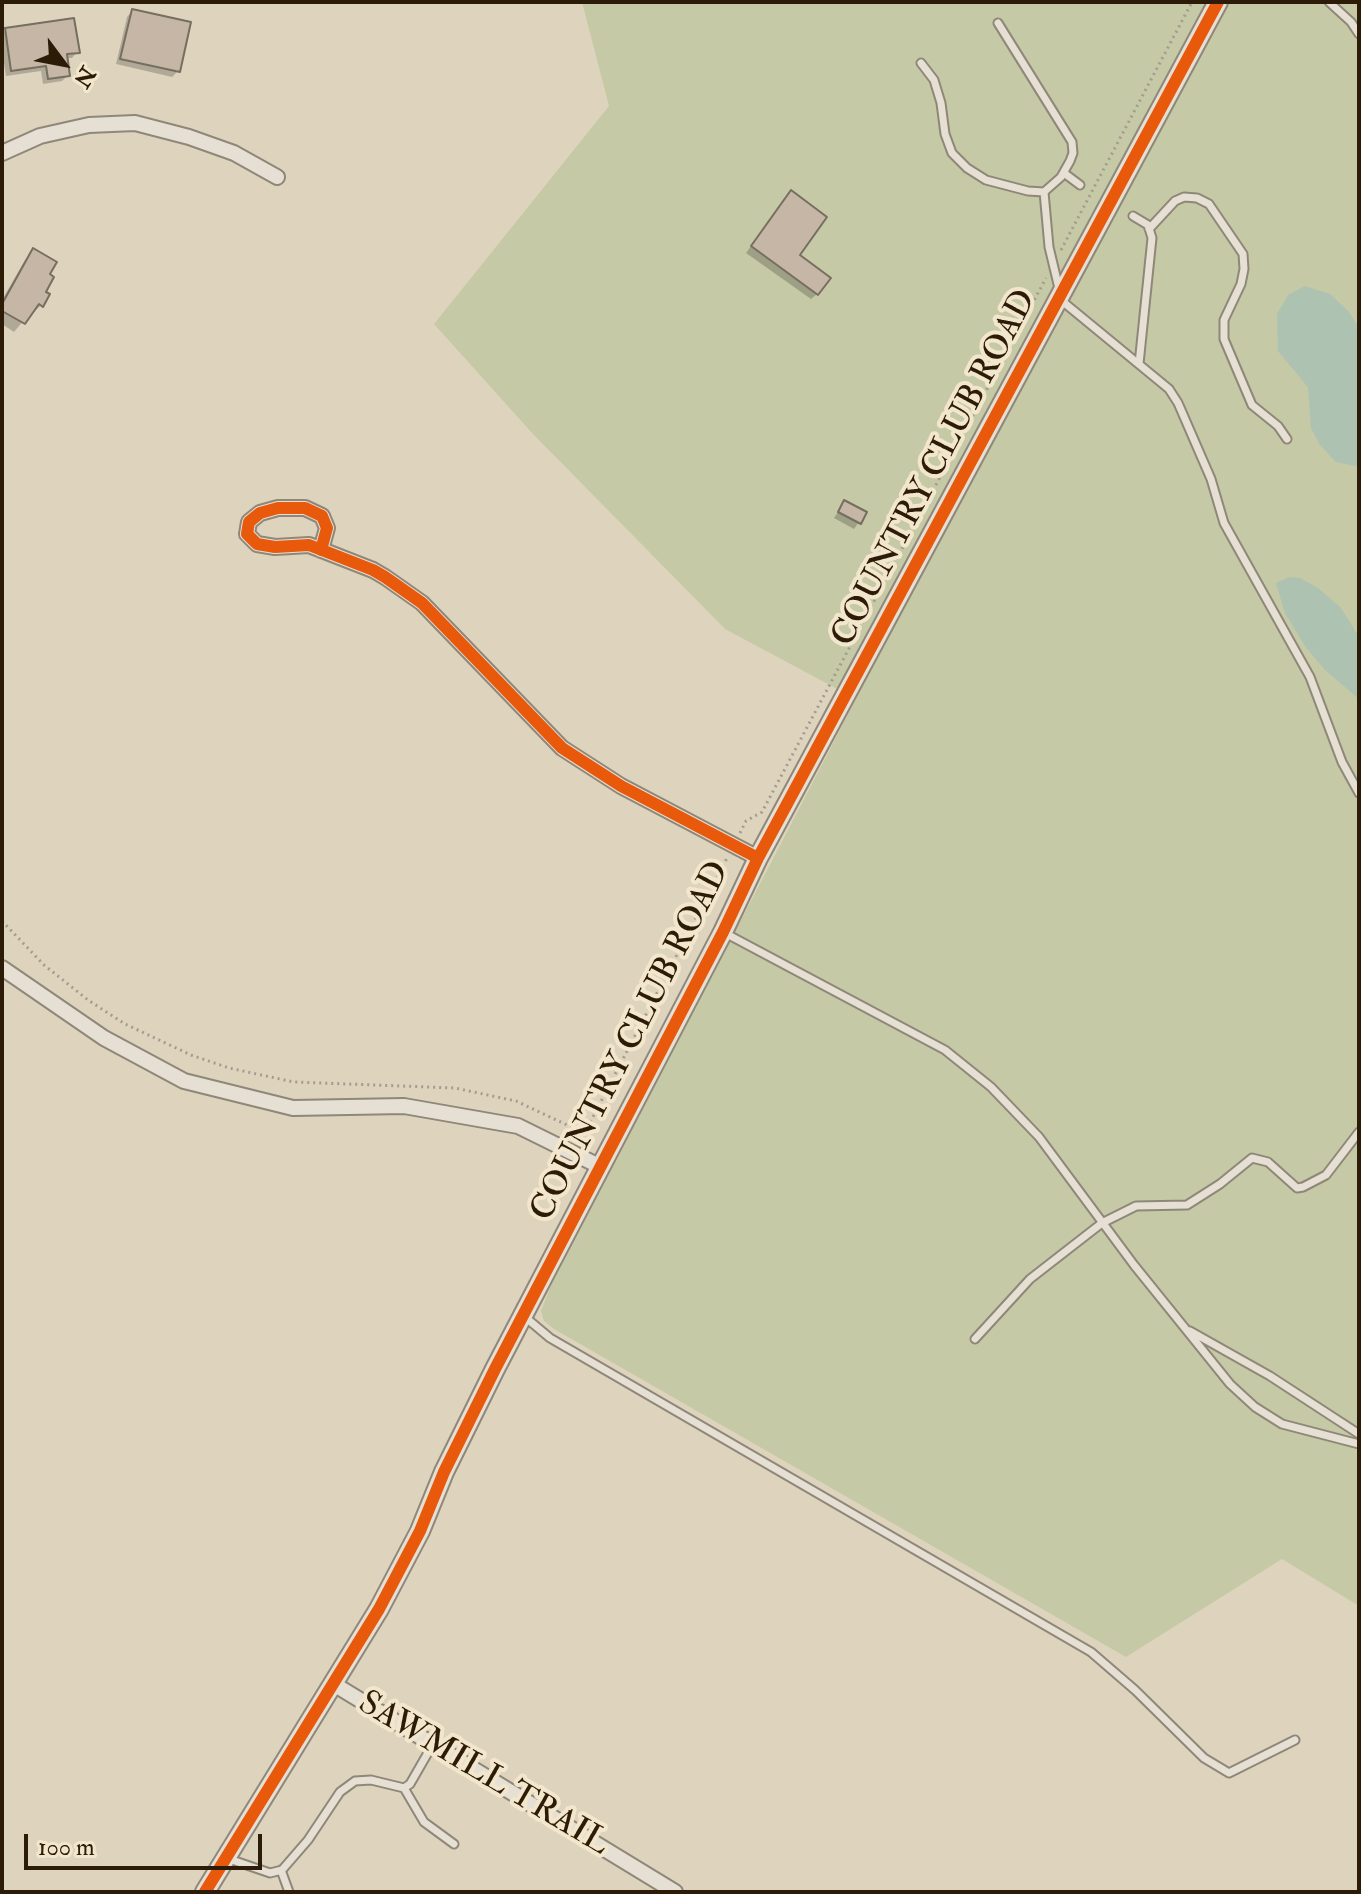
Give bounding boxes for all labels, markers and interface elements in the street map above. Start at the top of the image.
north arrow [24,24,104,104]
text: N [67,61,101,92]
street label: COUNTRY CLUB ROAD [825,284,1047,654]
street label: COUNTRY CLUB ROAD [524,855,740,1229]
street label: SAWMILL TRAIL [350,1684,616,1866]
scale bar [28,1818,266,1868]
text: 100 m [38,1832,95,1863]

